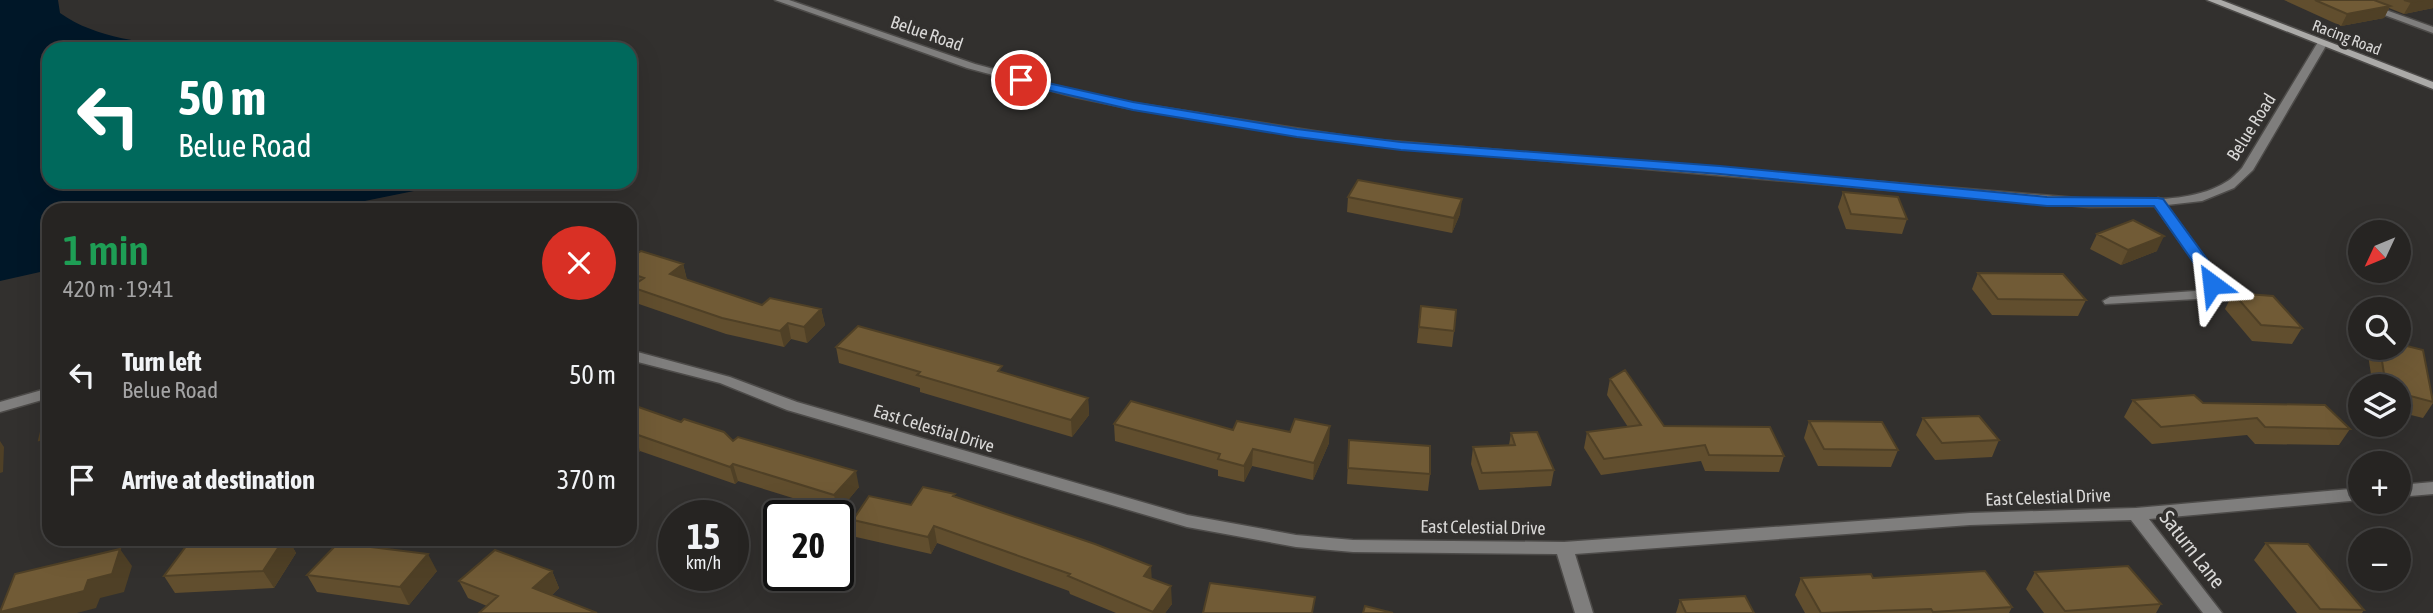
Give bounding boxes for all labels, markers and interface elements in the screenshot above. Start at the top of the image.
street label: Belue Road [888,11,966,55]
street label: Racing Road [2310,16,2384,59]
pin [991,50,1051,110]
icon: arrive [1002,61,1040,99]
text: 50 m [178,69,266,125]
icon: left [63,70,154,161]
street label: Belue Road [2222,90,2280,164]
text: Belue Road [178,127,312,164]
north arrow [2348,220,2412,284]
map controls [2348,220,2411,591]
text: 1 min [63,226,149,274]
button: close [542,226,616,300]
position arrow [2175,247,2249,321]
text: 420 m · 19:41 [63,276,174,302]
button: search [2348,297,2411,360]
text: Turn left [122,347,202,377]
icon: left [63,356,101,394]
text: 50 m [569,360,616,390]
button: layers [2348,374,2411,437]
text: Belue Road [122,377,218,403]
street label: East Celestial Drive [871,400,997,456]
button: + [2348,451,2411,514]
icon: arrive [63,461,101,499]
text: Arrive at destination [122,465,315,495]
text: 370 m [557,465,616,495]
street label: East Celestial Drive [1985,484,2111,510]
speed limit sign: 20 [763,500,854,591]
street label: Saturn Lane [2155,505,2231,593]
street label: East Celestial Drive [1420,515,1546,539]
text: 15 [687,516,720,556]
button: − [2348,528,2411,591]
text: km/h [686,552,721,573]

